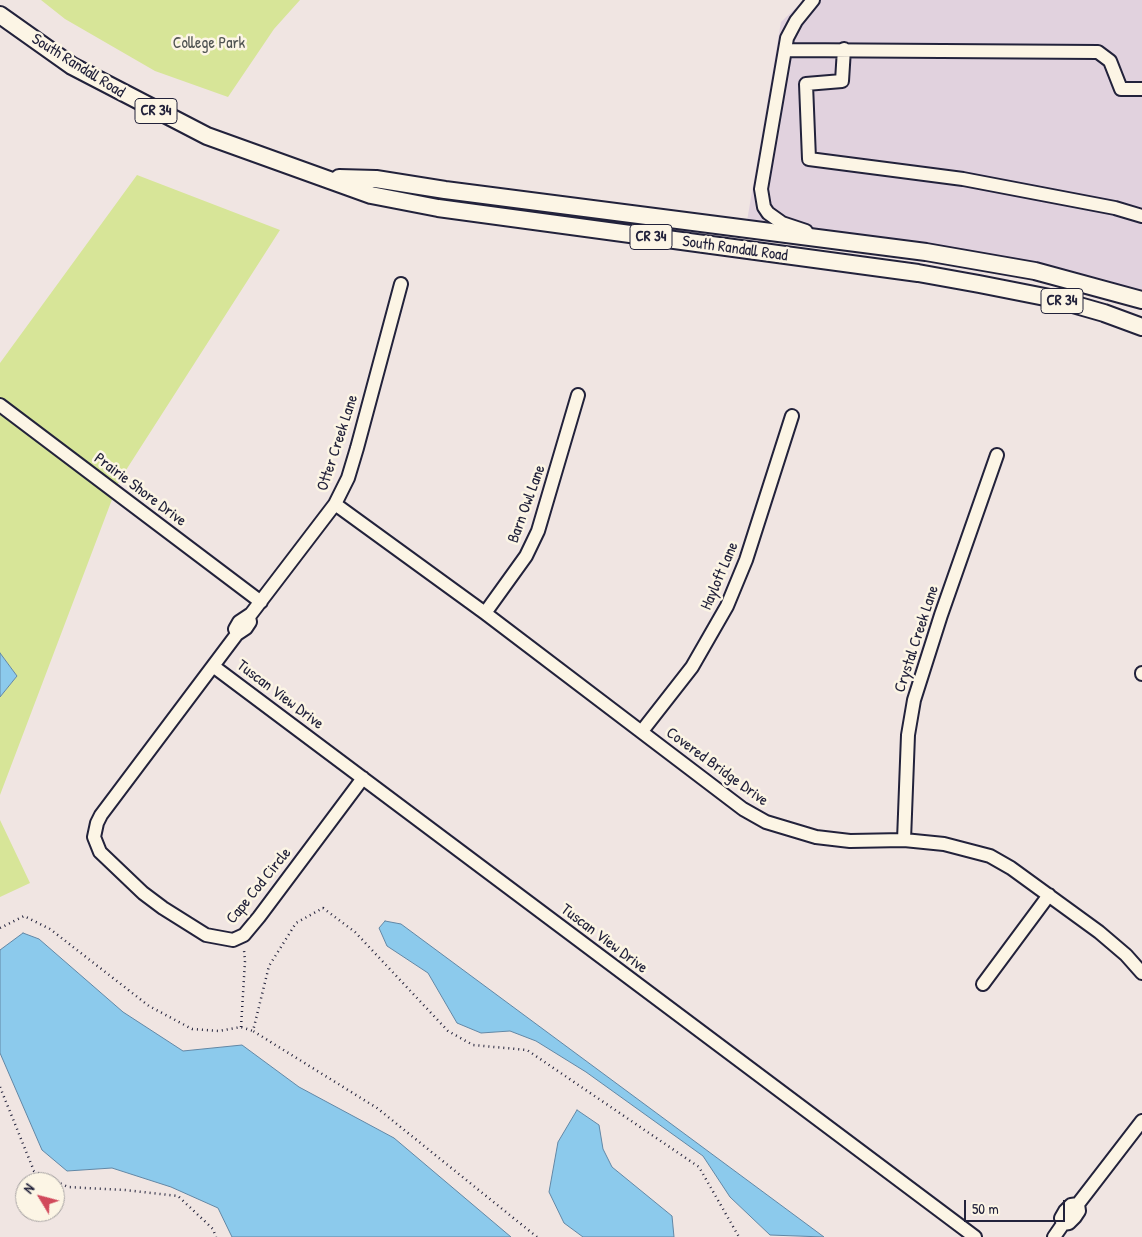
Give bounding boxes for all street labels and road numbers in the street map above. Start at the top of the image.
street label: South Randall Road [28,30,128,102]
road number: CR 34 [135,98,177,124]
road number: CR 34 [630,224,672,250]
street label: South Randall Road [681,232,789,266]
road number: CR 34 [1041,288,1083,314]
street label: Otter Creek Lane [313,393,363,493]
street label: Prairie Shore Drive [90,449,190,531]
street label: Barn Owl Lane [504,462,550,546]
street label: Hayloft Lane [697,539,743,613]
street label: Crystal Creek Lane [891,583,943,695]
street label: Tuscan View Drive [233,656,327,734]
street label: Covered Bridge Drive [662,723,772,811]
street label: Cape Cod Circle [222,844,296,928]
street label: Tuscan View Drive [557,900,651,978]

